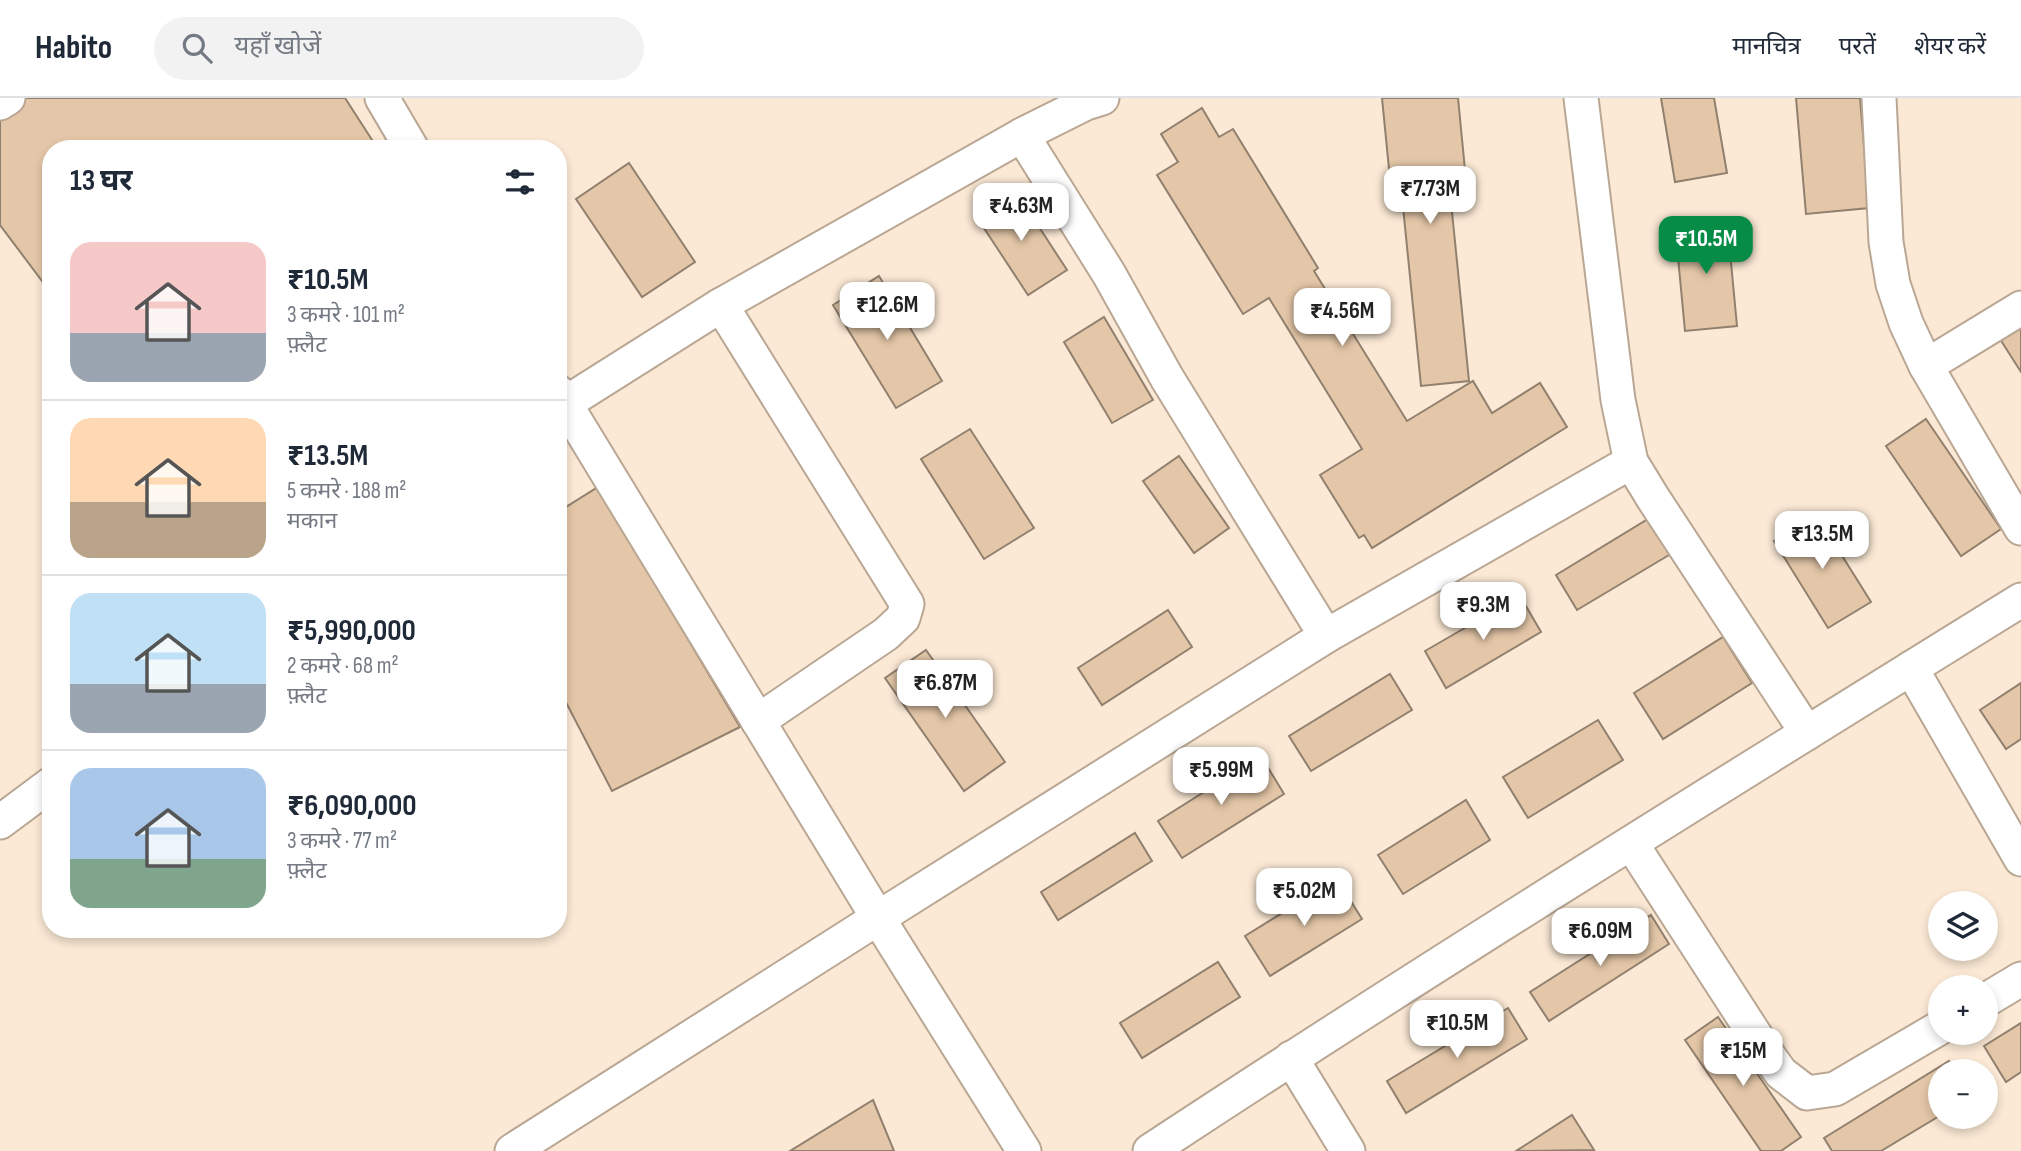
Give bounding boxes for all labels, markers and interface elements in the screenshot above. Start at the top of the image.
search box [154,17,644,80]
text: Habito [35,28,112,68]
icon: search [178,29,216,67]
text: यहाँ खोजें [234,31,321,62]
text: मानचित्र [1732,32,1801,61]
text: परतें [1839,32,1876,61]
text: शेयर करें [1914,32,1986,61]
text: 13 घर [70,163,133,199]
icon: filters [501,163,539,201]
pin: ₹7.73M [1373,166,1487,226]
text: ₹7.73M [1400,175,1460,203]
pin: ₹4.63M [964,184,1078,243]
text: ₹4.63M [989,192,1053,220]
pin: ₹10.5M [1649,216,1763,276]
text: ₹10.5M [1675,225,1737,253]
text: ₹10.5M [287,262,368,298]
icon: home [126,270,210,354]
pin: ₹12.6M [830,282,944,342]
pin: ₹4.56M [1285,288,1399,348]
text: ₹12.6M [856,291,918,319]
text: ₹4.56M [1310,297,1374,325]
text: 3 कमरे · 101 m² [287,301,405,329]
text: फ़्लैट [287,331,327,359]
text: ₹13.5M [287,438,368,474]
icon: home [126,446,210,530]
text: 5 कमरे · 188 m² [287,477,406,505]
text: मकान [287,507,337,535]
pin: ₹13.5M [1765,512,1879,571]
text: ₹13.5M [1791,520,1853,548]
pin: ₹9.3M [1434,582,1532,642]
text: ₹9.3M [1456,591,1510,619]
text: ₹5,990,000 [287,613,416,649]
icon: home [126,621,210,705]
text: 2 कमरे · 68 m² [287,652,399,680]
pin: ₹6.87M [888,660,1002,720]
text: ₹6.87M [913,669,977,697]
text: फ़्लैट [287,682,327,710]
pin: ₹5.99M [1164,748,1278,807]
text: ₹5.99M [1189,756,1253,784]
text: ₹6,090,000 [287,788,417,824]
icon: home [126,796,210,880]
text: 3 कमरे · 77 m² [287,827,397,855]
text: फ़्लैट [287,857,327,885]
pin: ₹5.02M [1247,868,1361,928]
text: ₹5.02M [1272,877,1336,905]
map controls [1928,891,1998,1129]
button: layers [1928,891,1998,961]
pin: ₹6.09M [1543,908,1657,968]
text: ₹6.09M [1568,917,1632,945]
button: + [1928,975,1998,1045]
pin: ₹10.5M [1400,1000,1514,1060]
text: ₹10.5M [1426,1009,1488,1037]
pin: ₹15M [1702,1028,1784,1088]
text: ₹15M [1720,1037,1766,1065]
button: − [1928,1059,1998,1129]

